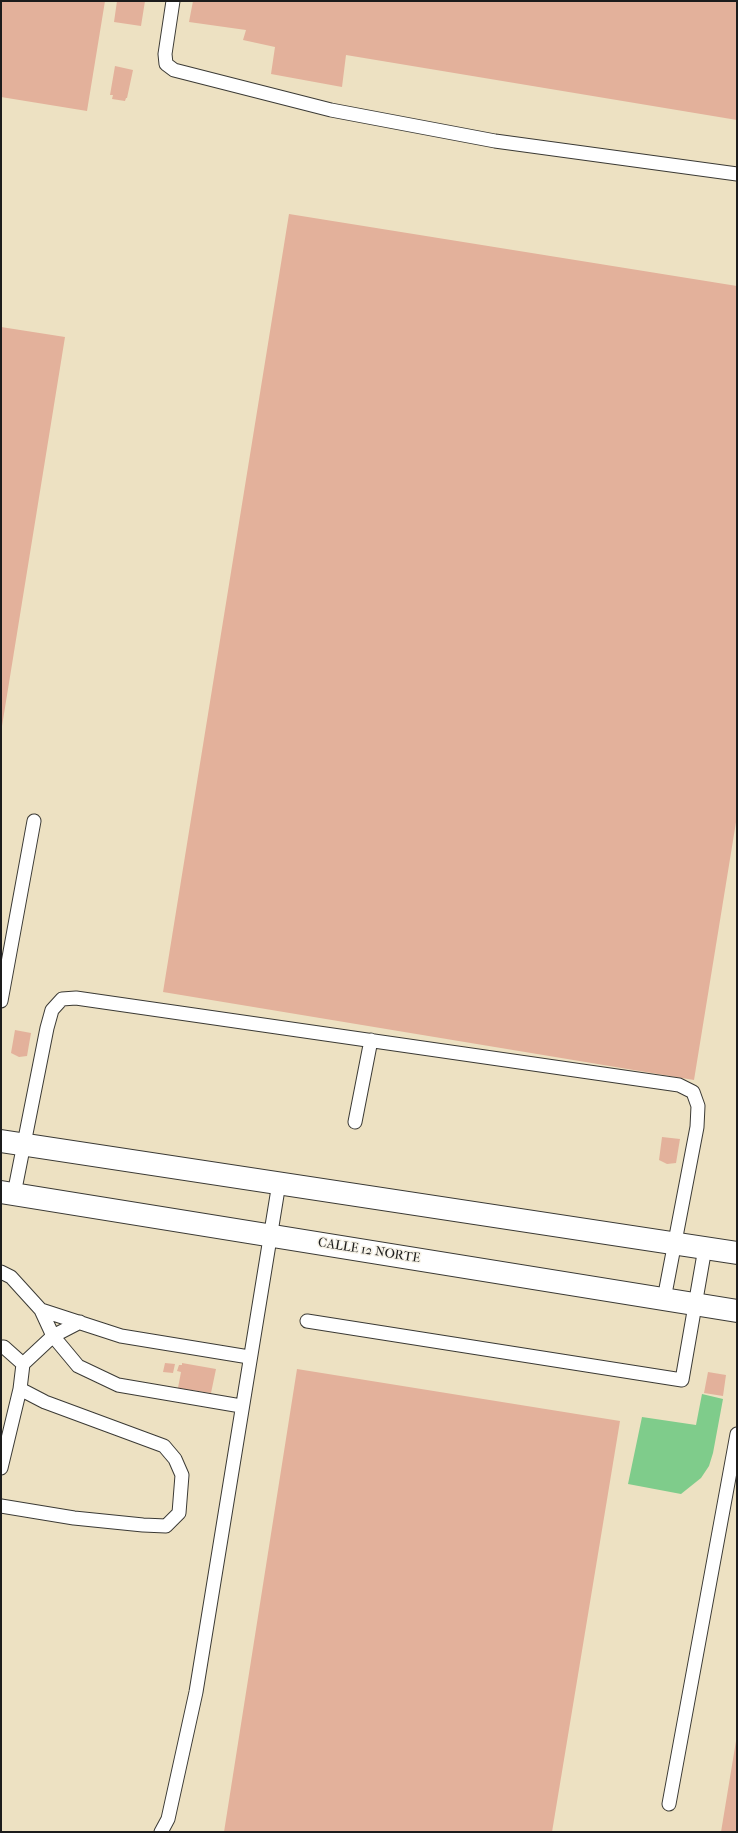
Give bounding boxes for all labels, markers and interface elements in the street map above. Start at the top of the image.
street label: CALLE 12 NORTE [317,1235,421,1267]

